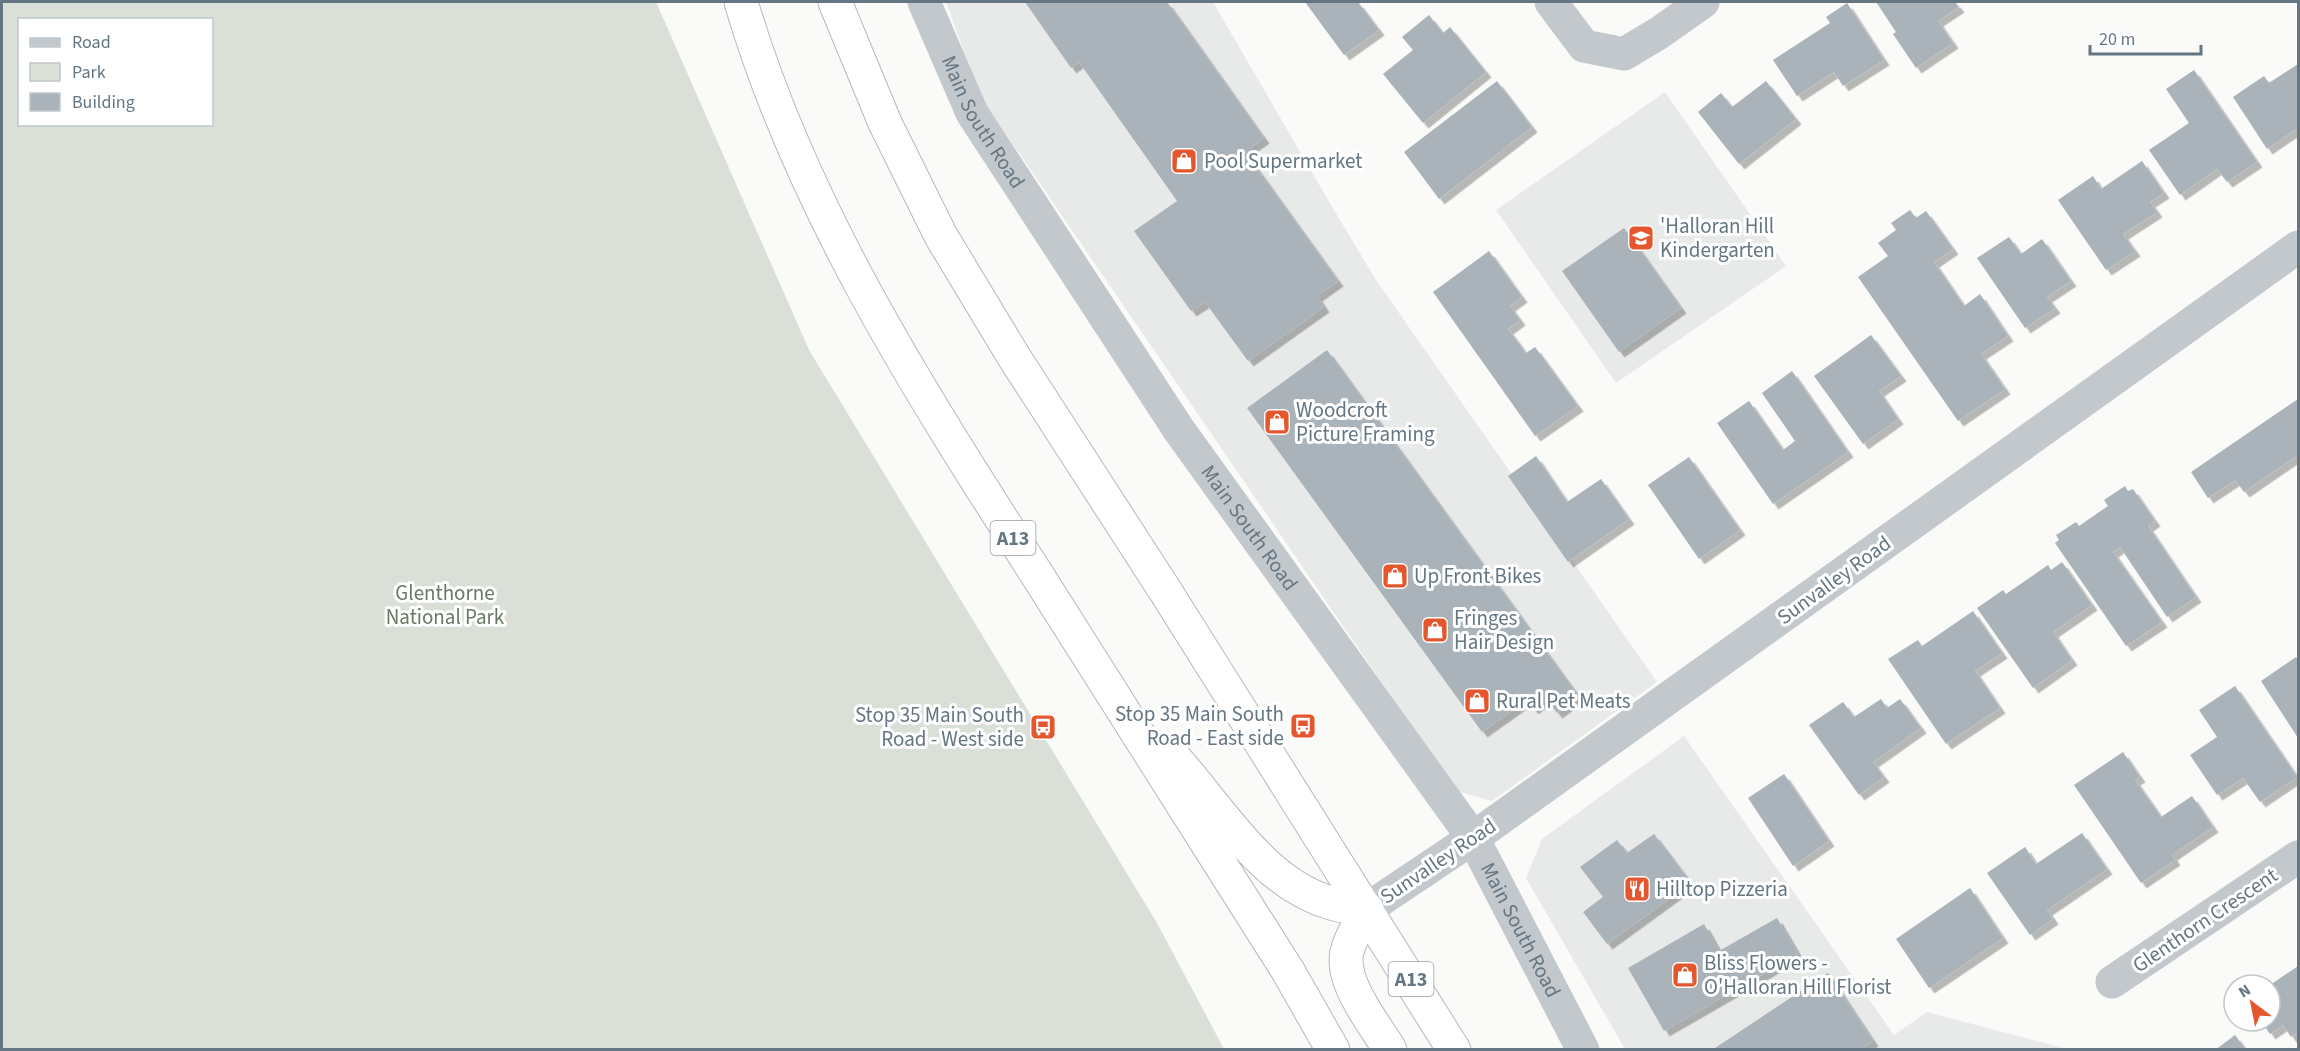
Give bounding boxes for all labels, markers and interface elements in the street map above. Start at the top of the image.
legend [18,18,213,126]
scale bar [2090,18,2201,56]
text: 20 m [2099,27,2135,52]
text: Road [72,30,111,55]
street label: Main South Road [934,51,1032,194]
text: Park [72,60,106,85]
text: Building [72,90,135,115]
shop icon: Pool Supermarket [1169,146,1199,176]
place label: Pool Supermarket [1204,146,1362,176]
place label: 'Halloran Hill Kindergarten [1660,211,1775,265]
school or university icon: 'Halloran Hill Kindergarten [1626,223,1656,253]
place label: Woodcroft Picture Framing [1296,395,1435,449]
shop icon: Woodcroft Picture Framing [1262,407,1292,437]
street label: Main South Road [1194,459,1305,597]
road number: A13 [990,521,1036,555]
street label: Sunvalley Road [1771,528,1897,632]
shop icon: Up Front Bikes [1380,561,1410,591]
place label: Up Front Bikes [1414,561,1542,591]
park label: Glenthorne National Park [386,578,505,632]
place label: Fringes Hair Design [1454,603,1554,657]
shop icon: Fringes Hair Design [1420,615,1450,645]
shop icon: Rural Pet Meats [1462,686,1492,716]
place label: Rural Pet Meats [1496,686,1631,716]
place label: Stop 35 Main South Road - East side [1115,699,1284,753]
place label: Stop 35 Main South Road - West side [855,700,1024,754]
bus stop icon: Stop 35 Main South Road - East side [1288,711,1318,741]
bus stop icon: Stop 35 Main South Road - West side [1028,712,1058,742]
street label: Sunvalley Road [1374,811,1502,911]
street label: Main South Road [1473,857,1568,1003]
street label: Glenthorn Crescent [2126,860,2284,980]
restaurant icon: Hilltop Pizzeria [1622,874,1652,904]
place label: Hilltop Pizzeria [1656,874,1788,904]
place label: Bliss Flowers - O'Halloran Hill Florist [1704,948,1891,1002]
shop icon: Bliss Flowers - O'Halloran Hill Florist [1670,960,1700,990]
road number: A13 [1388,962,1434,996]
north arrow [2222,973,2282,1033]
text: N [2234,979,2255,1003]

